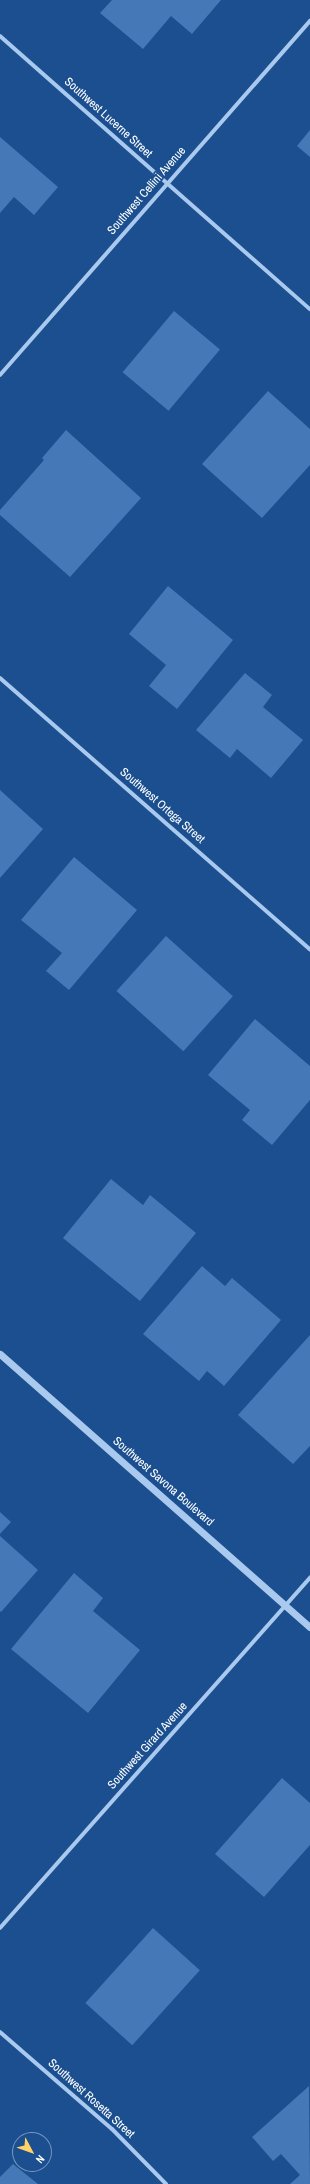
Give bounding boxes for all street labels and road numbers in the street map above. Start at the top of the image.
street label: Southwest Lucerne Street [61,75,155,161]
street label: Southwest Cellini Avenue [105,144,189,238]
street label: Southwest Ortega Street [117,765,207,847]
street label: Southwest Savona Boulevard [110,1434,216,1530]
street label: Southwest Girard Avenue [105,1699,191,1793]
street label: Southwest Rosetta Street [45,2056,137,2142]

